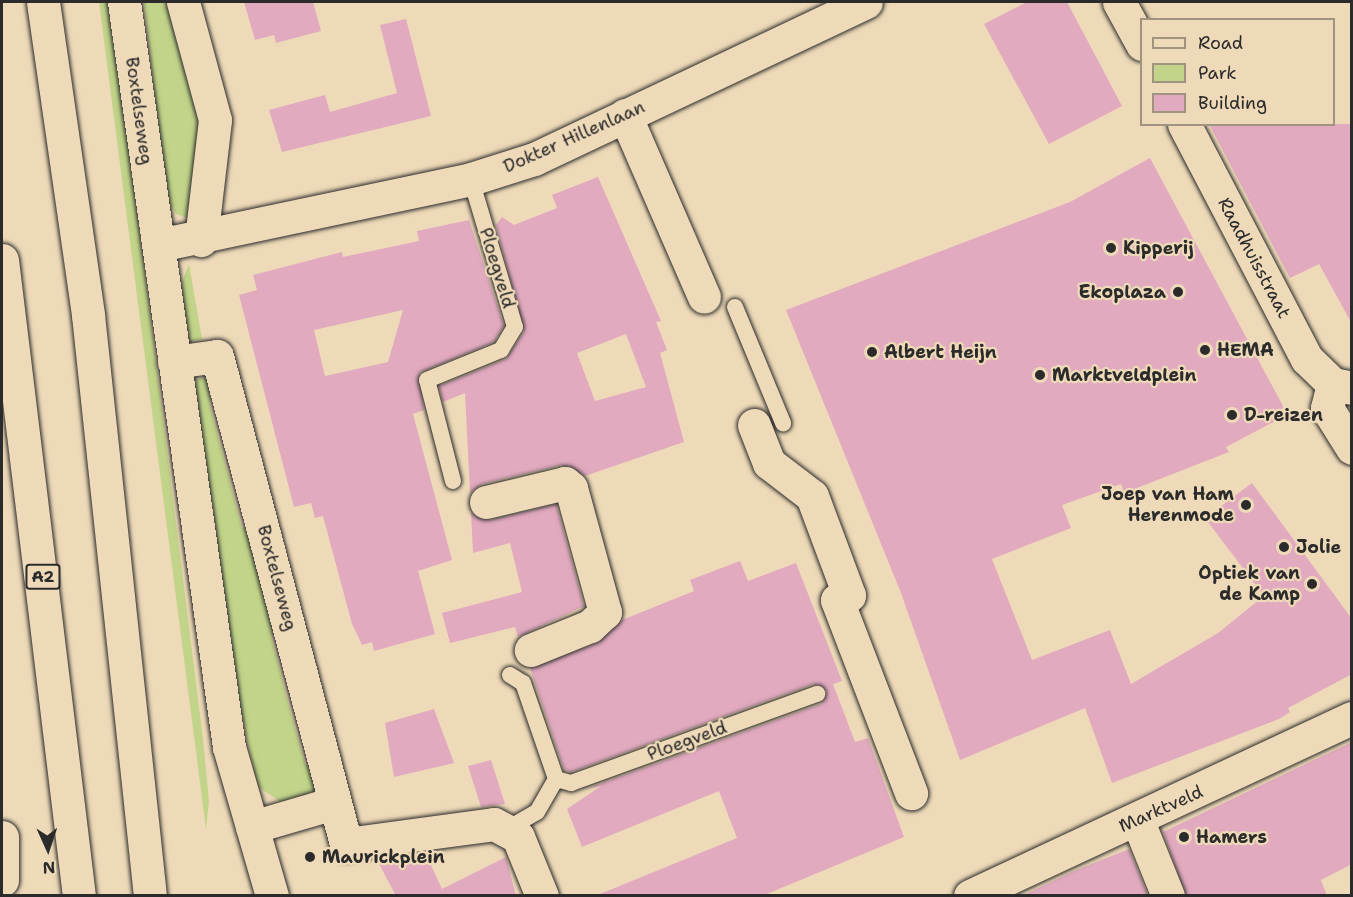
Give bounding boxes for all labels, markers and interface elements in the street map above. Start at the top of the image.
legend [1140,18,1335,126]
text: Road [1198,31,1243,55]
street label: Boxtelseweg [121,56,157,166]
text: Park [1198,61,1237,85]
text: Building [1198,91,1267,115]
street label: Dokter Hillenlaan [500,96,648,178]
street label: Raadhuisstraat [1213,194,1295,322]
street label: Ploegveld [475,225,519,311]
place label: Kipperij [1123,237,1194,259]
marker: Kipperij [1104,241,1118,255]
place label: Ekoplaza [1079,281,1166,303]
marker: Ekoplaza [1171,285,1185,299]
place label: HEMA [1217,339,1274,361]
place label: Albert Heijn [884,341,997,363]
marker: HEMA [1198,343,1212,357]
marker: Albert Heijn [865,345,879,359]
place label: Marktveldplein [1052,364,1196,386]
marker: Marktveldplein [1033,368,1047,382]
place label: D-reizen [1244,404,1323,426]
marker: D-reizen [1225,408,1239,422]
place label: Joep van Ham Herenmode [1101,484,1234,526]
marker: Joep van Ham Herenmode [1239,498,1253,512]
street label: Boxtelseweg [253,523,301,633]
place label: Jolie [1296,536,1341,558]
marker: Jolie [1277,540,1291,554]
place label: Optiek van de Kamp [1198,563,1300,606]
road number: A2 [25,564,61,590]
marker: Optiek van de Kamp [1305,577,1319,591]
street label: Ploegveld [644,717,730,765]
street label: Marktveld [1116,781,1206,837]
north arrow [18,819,78,879]
place label: Hamers [1196,826,1267,848]
marker: Hamers [1177,830,1191,844]
place label: Maurickplein [322,846,445,868]
marker: Maurickplein [303,850,317,864]
text: N [42,857,56,878]

